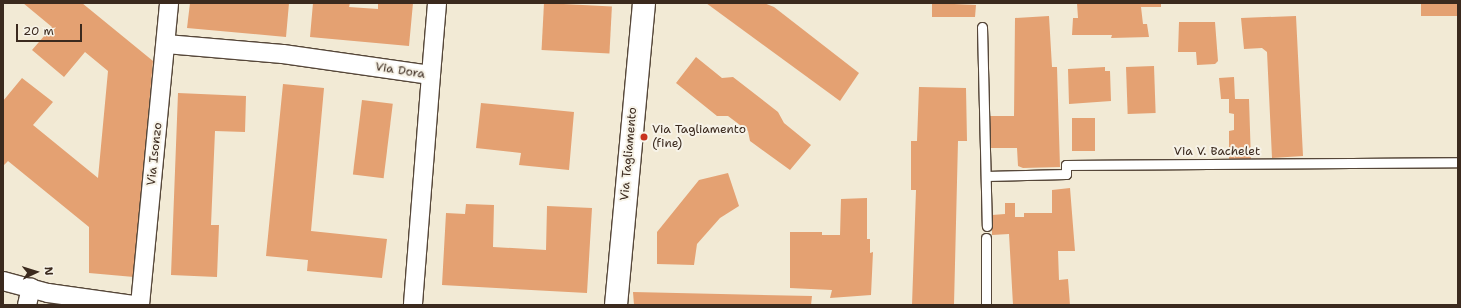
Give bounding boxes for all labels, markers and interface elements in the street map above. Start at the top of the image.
scale bar [18,16,84,42]
text: 20 m [23,23,54,39]
street label: Via Dora [374,60,426,82]
street label: Via Tagliamento [618,107,640,201]
street label: Via Isonzo [145,122,165,186]
place label: Via Tagliamento (fine) [652,123,746,151]
marker: Via Tagliamento (fine) [639,132,649,142]
street label: Via V. Bachelet [1174,145,1260,159]
north arrow [16,252,56,292]
text: N [41,266,56,276]

